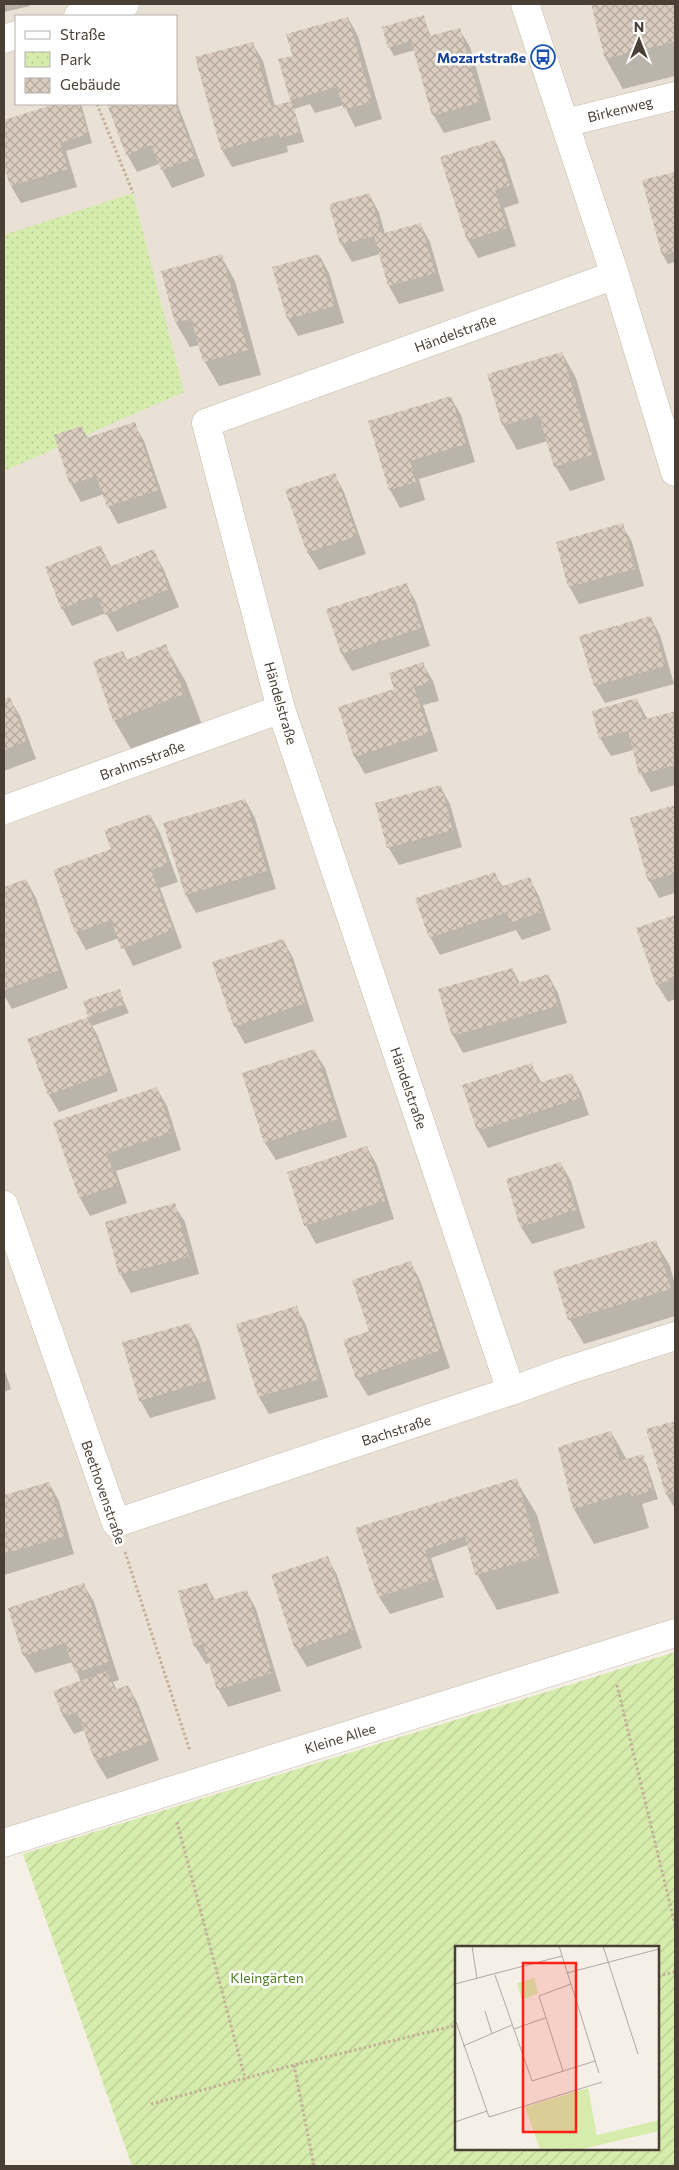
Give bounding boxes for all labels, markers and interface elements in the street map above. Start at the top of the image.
legend [15,15,178,105]
north arrow [614,15,664,65]
text: N [634,18,644,35]
text: Straße [60,25,106,43]
bus stop icon: Mozartstraße [530,44,556,70]
place label: Mozartstraße [437,49,526,66]
text: Park [60,50,91,68]
text: Gebäude [60,75,121,93]
street label: Birkenweg [586,93,655,125]
street label: Händelstraße [412,310,498,356]
street label: Händelstraße [261,660,301,746]
street label: Brahmsstraße [97,737,187,783]
street label: Händelstraße [387,1045,431,1131]
street label: Bachstraße [359,1411,433,1449]
street label: Beethovenstraße [78,1438,130,1546]
street label: Kleine Allee [302,1719,378,1757]
inset map [455,1946,659,2150]
park label: Kleingärten [230,1969,304,1986]

